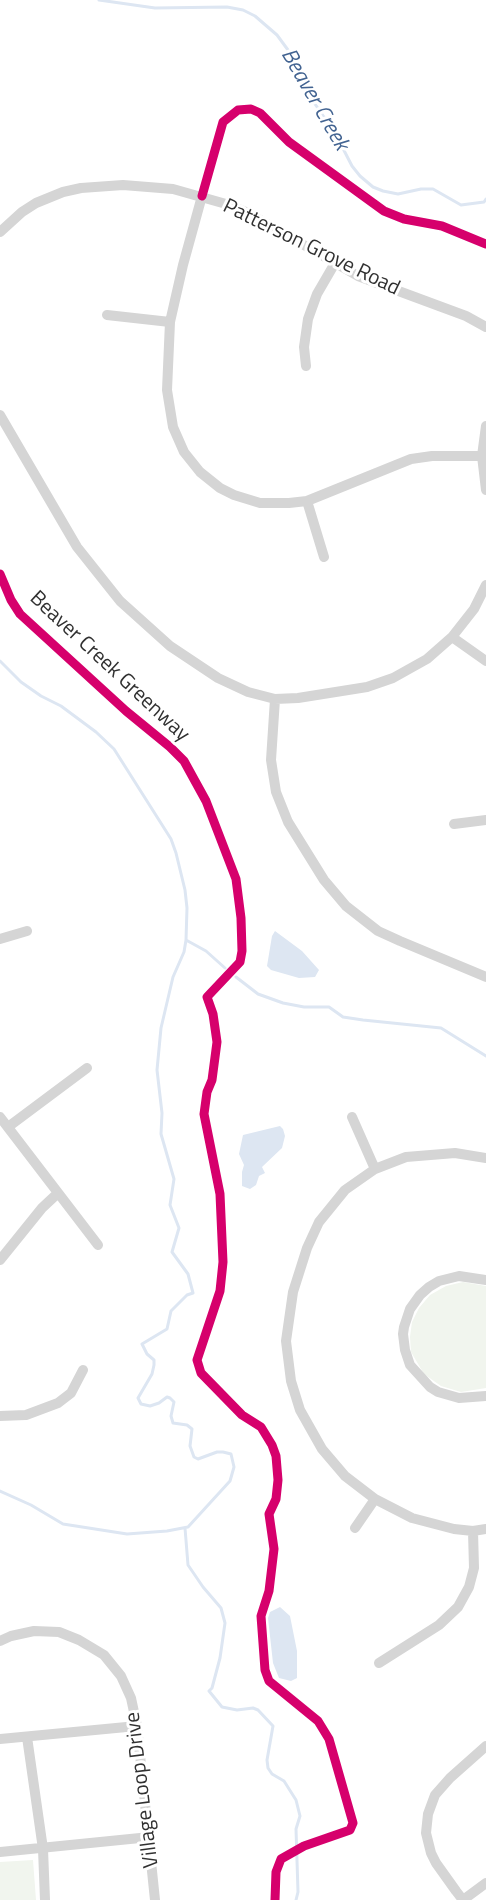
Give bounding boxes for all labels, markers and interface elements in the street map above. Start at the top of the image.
water label: Beaver Creek [274,44,354,156]
street label: Patterson Grove Road [218,194,404,302]
street label: Beaver Creek Greenway [24,586,194,748]
street label: Village Loop Drive [121,1711,165,1869]

